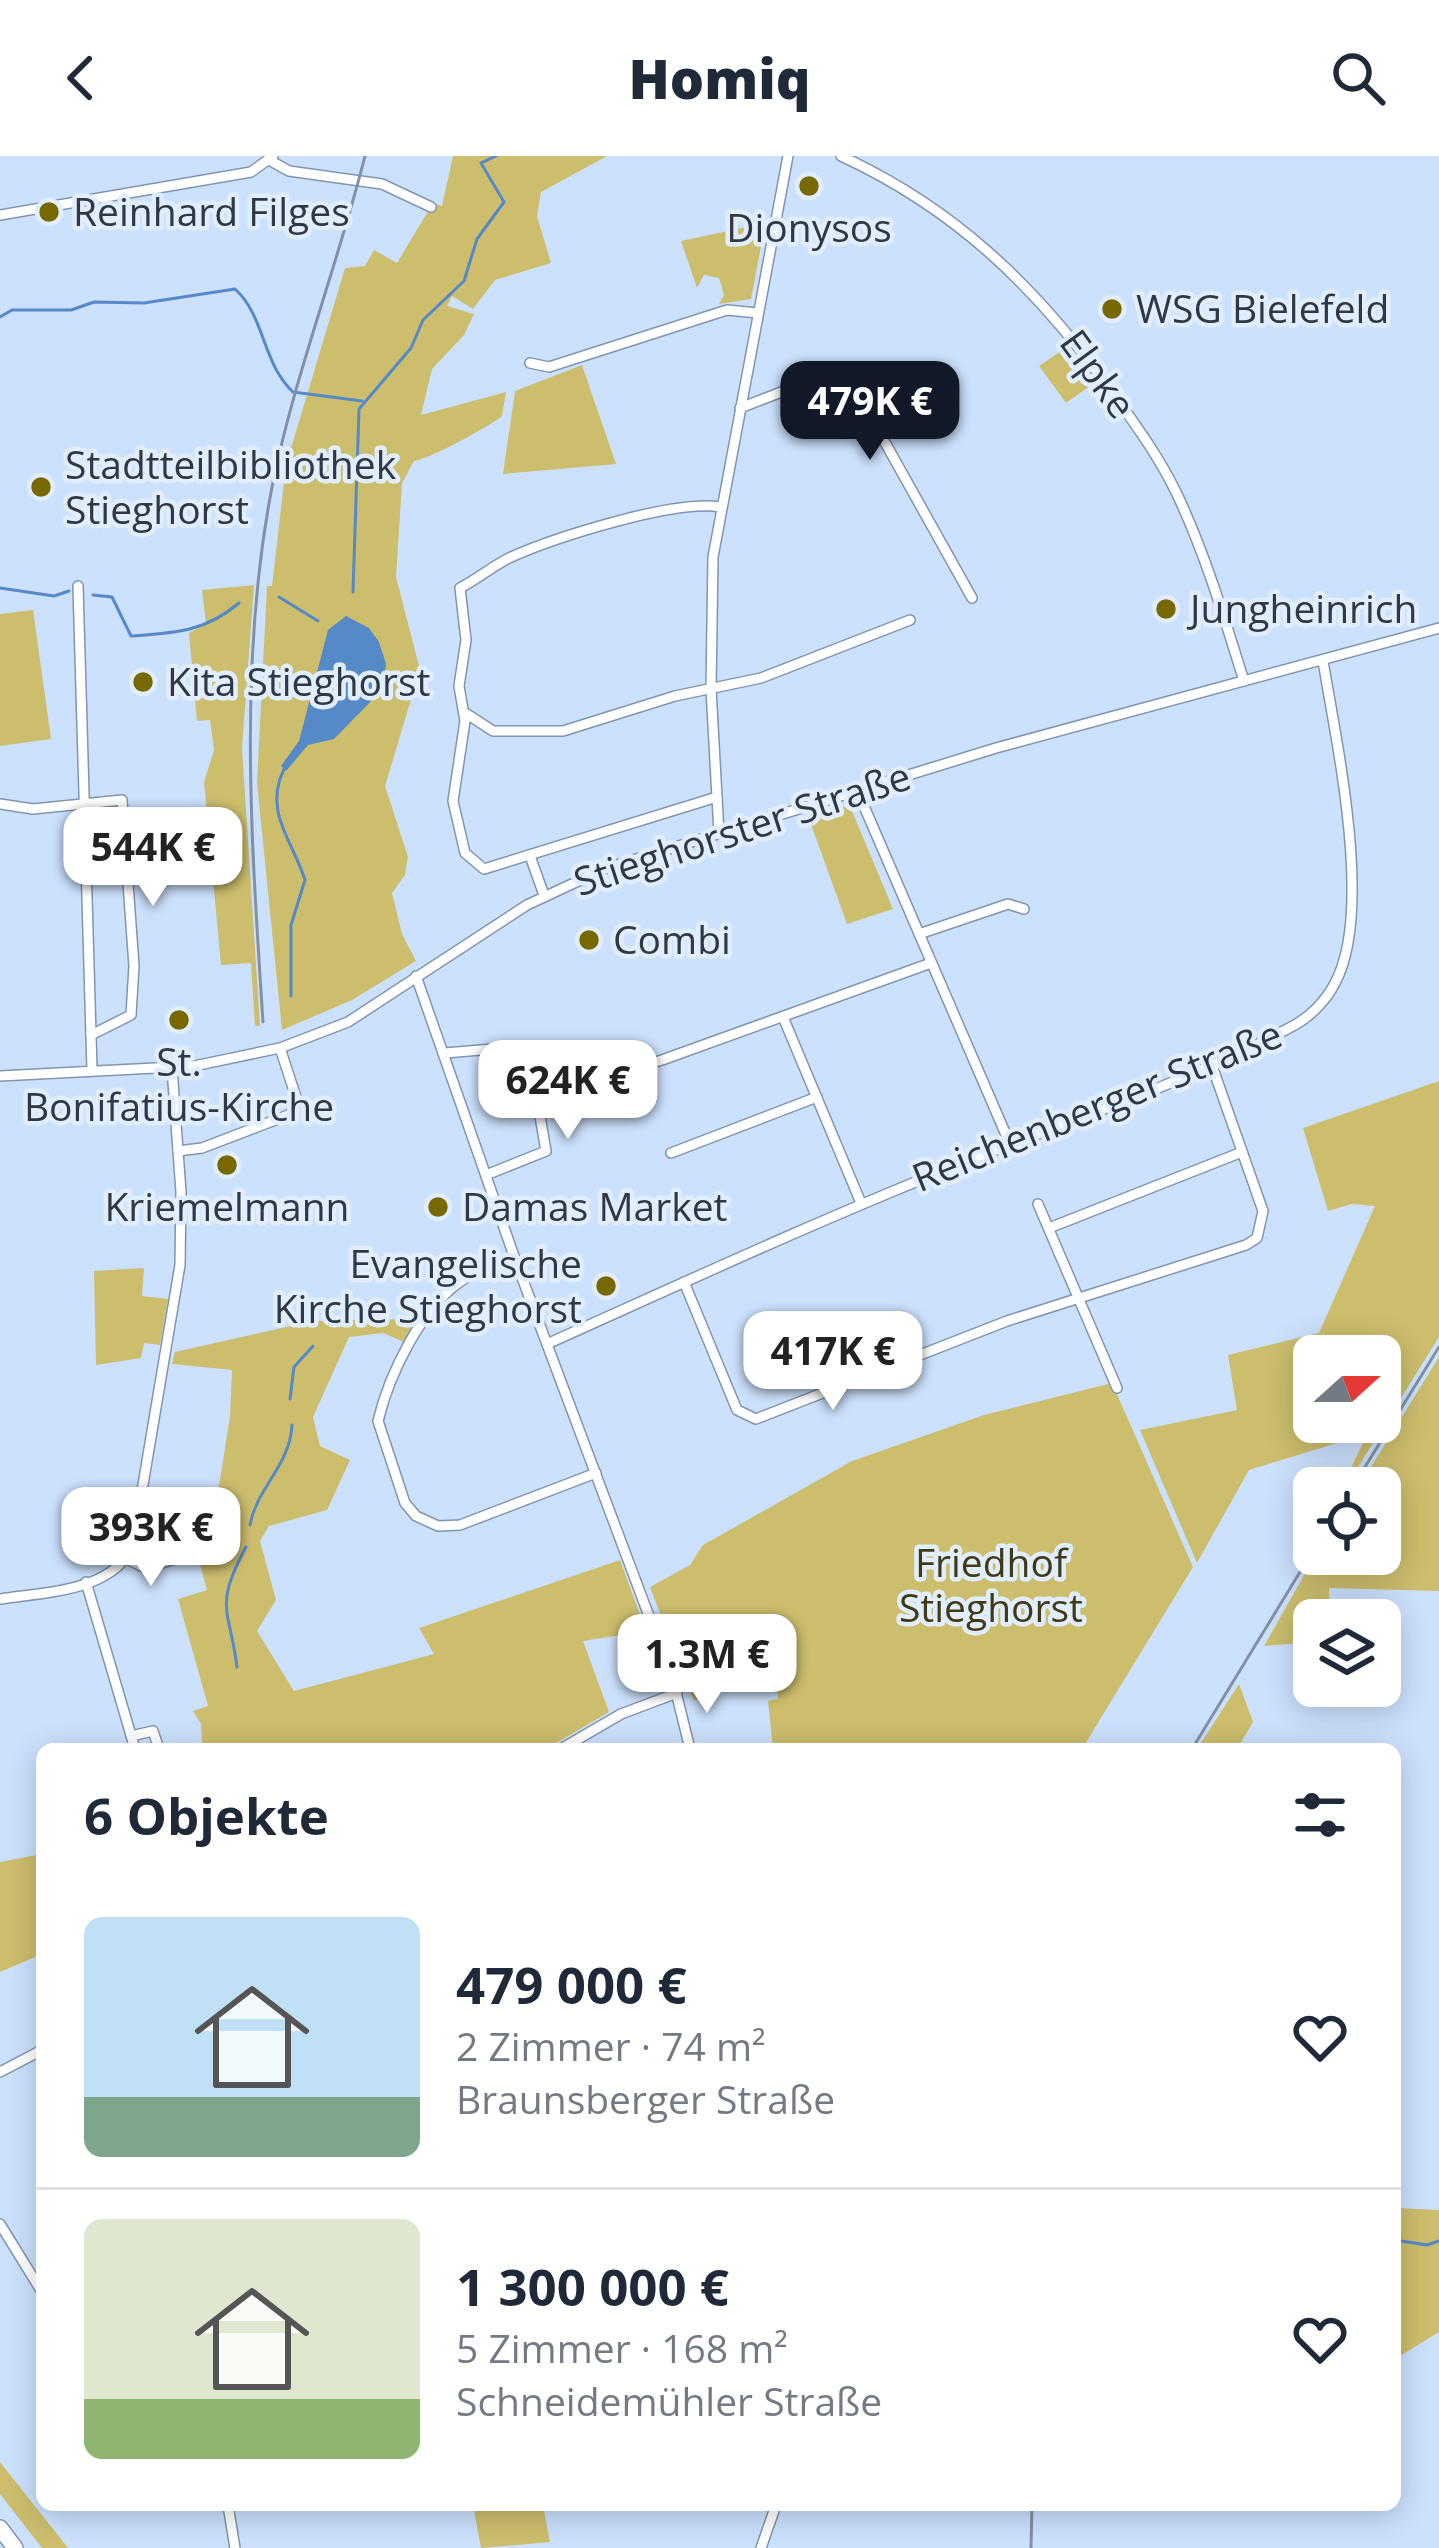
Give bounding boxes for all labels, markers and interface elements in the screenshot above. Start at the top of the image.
text: Homiq [628,41,811,115]
icon: back [48,45,114,111]
icon: search [1325,45,1391,111]
marker: Dionysos [796,173,822,199]
place label: Reinhard Filges [73,184,350,237]
marker: Reinhard Filges [36,199,62,225]
place label: Dionysos [726,200,892,253]
place label: WSG Bielefeld [1136,281,1389,334]
marker: WSG Bielefeld [1099,296,1125,322]
street label: Elpke [1049,318,1149,428]
pin: 479K € [772,361,968,463]
text: 479K € [807,373,933,426]
place label: Stadtteilbibliothek Stieghorst [65,437,397,535]
marker: Stadtteilbibliothek Stieghorst [28,474,54,500]
place label: Jungheinrich [1186,581,1417,634]
marker: Jungheinrich [1153,596,1179,622]
place label: Kita Stieghorst [167,654,430,707]
marker: Kita Stieghorst [130,669,156,695]
street label: Stieghorster Straße [566,748,917,907]
pin: 544K € [55,807,251,909]
text: 544K € [90,819,216,872]
place label: Combi [613,912,731,965]
marker: Combi [576,927,602,953]
street label: Reichenberger Straße [904,1006,1289,1203]
marker: St. Bonifatius-Kirche [166,1007,192,1033]
place label: St. Bonifatius-Kirche [24,1034,334,1132]
pin: 624K € [470,1040,666,1142]
text: 624K € [505,1052,631,1105]
marker: Kriemelmann [214,1152,240,1178]
place label: Kriemelmann [104,1179,350,1232]
place label: Damas Market [462,1179,727,1232]
marker: Damas Market [425,1194,451,1220]
place label: Evangelische Kirche Stieghorst [274,1236,582,1334]
marker: Evangelische Kirche Stieghorst [593,1273,619,1299]
pin: 417K € [735,1311,931,1413]
text: 417K € [770,1323,896,1376]
north arrow [1293,1335,1401,1443]
map controls [1293,1335,1401,1707]
button: locate [1293,1467,1401,1575]
pin: 393K € [53,1487,249,1589]
text: 393K € [88,1499,214,1552]
park label: Friedhof Stieghorst [899,1535,1083,1633]
button: layers [1293,1599,1401,1707]
pin: 1.3M € [609,1614,805,1716]
text: 1.3M € [645,1626,769,1679]
text: 6 Objekte [84,1780,329,1850]
icon: filters [1287,1782,1353,1848]
text: 479 000 € [456,1949,687,2019]
icon: home [180,1965,324,2109]
icon: heart [1287,2004,1353,2070]
text: 2 Zimmer · 74 m² [456,2019,766,2072]
text: Braunsberger Straße [456,2072,835,2125]
text: 1 300 000 € [456,2251,729,2321]
icon: home [180,2267,324,2411]
icon: heart [1287,2306,1353,2372]
text: 5 Zimmer · 168 m² [456,2321,788,2374]
text: Schneidemühler Straße [456,2374,882,2427]

